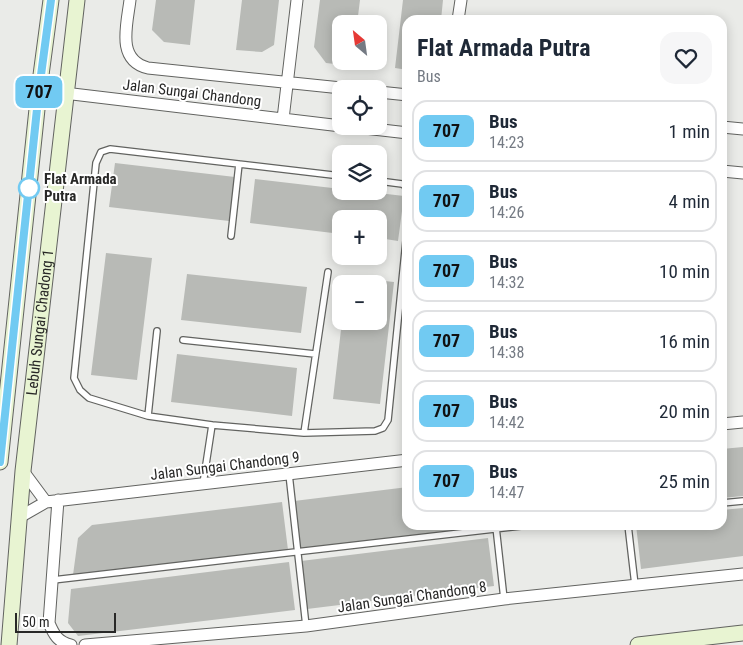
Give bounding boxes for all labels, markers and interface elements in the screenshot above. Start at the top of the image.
north arrow [332,15,388,70]
map controls [332,15,387,330]
button: heart [660,32,712,84]
text: Flat Armada Putra [417,34,591,62]
text: Bus [417,67,441,86]
line badge: 707 [10,76,68,108]
street label: Jalan Sungai Chandong [122,76,262,110]
button: locate [332,80,387,135]
text: 707 [25,81,53,102]
text: Bus [489,110,518,133]
text: 707 [433,120,460,141]
text: 1 min [668,120,710,143]
text: 14:23 [489,133,524,152]
button: layers [332,145,387,200]
place label: Flat Armada Putra [44,170,117,205]
marker: Flat Armada Putra [18,177,40,199]
text: Bus [489,180,518,203]
text: 707 [433,190,460,211]
text: 4 min [668,190,710,213]
text: 14:26 [489,203,524,222]
button: + [332,210,387,265]
street label: Lebuh Sungai Chadong 1 [23,249,57,396]
text: Bus [489,250,518,273]
text: 707 [433,260,460,281]
text: 10 min [659,260,710,283]
text: 14:32 [489,273,524,292]
button: − [332,275,387,330]
text: Bus [489,320,518,343]
text: 707 [433,330,460,351]
text: 16 min [659,330,710,353]
text: 14:38 [489,343,524,362]
text: Bus [489,390,518,413]
text: 707 [433,400,460,421]
text: 20 min [659,400,710,423]
text: 14:42 [489,413,524,432]
street label: Jalan Sungai Chandong 9 [149,448,301,484]
text: Bus [489,460,518,483]
text: 707 [433,470,460,491]
text: 25 min [659,470,710,493]
text: 14:47 [489,483,524,502]
street label: Jalan Sungai Chandong 8 [336,578,488,616]
scale bar [15,610,116,633]
text: 50 m [22,614,50,630]

